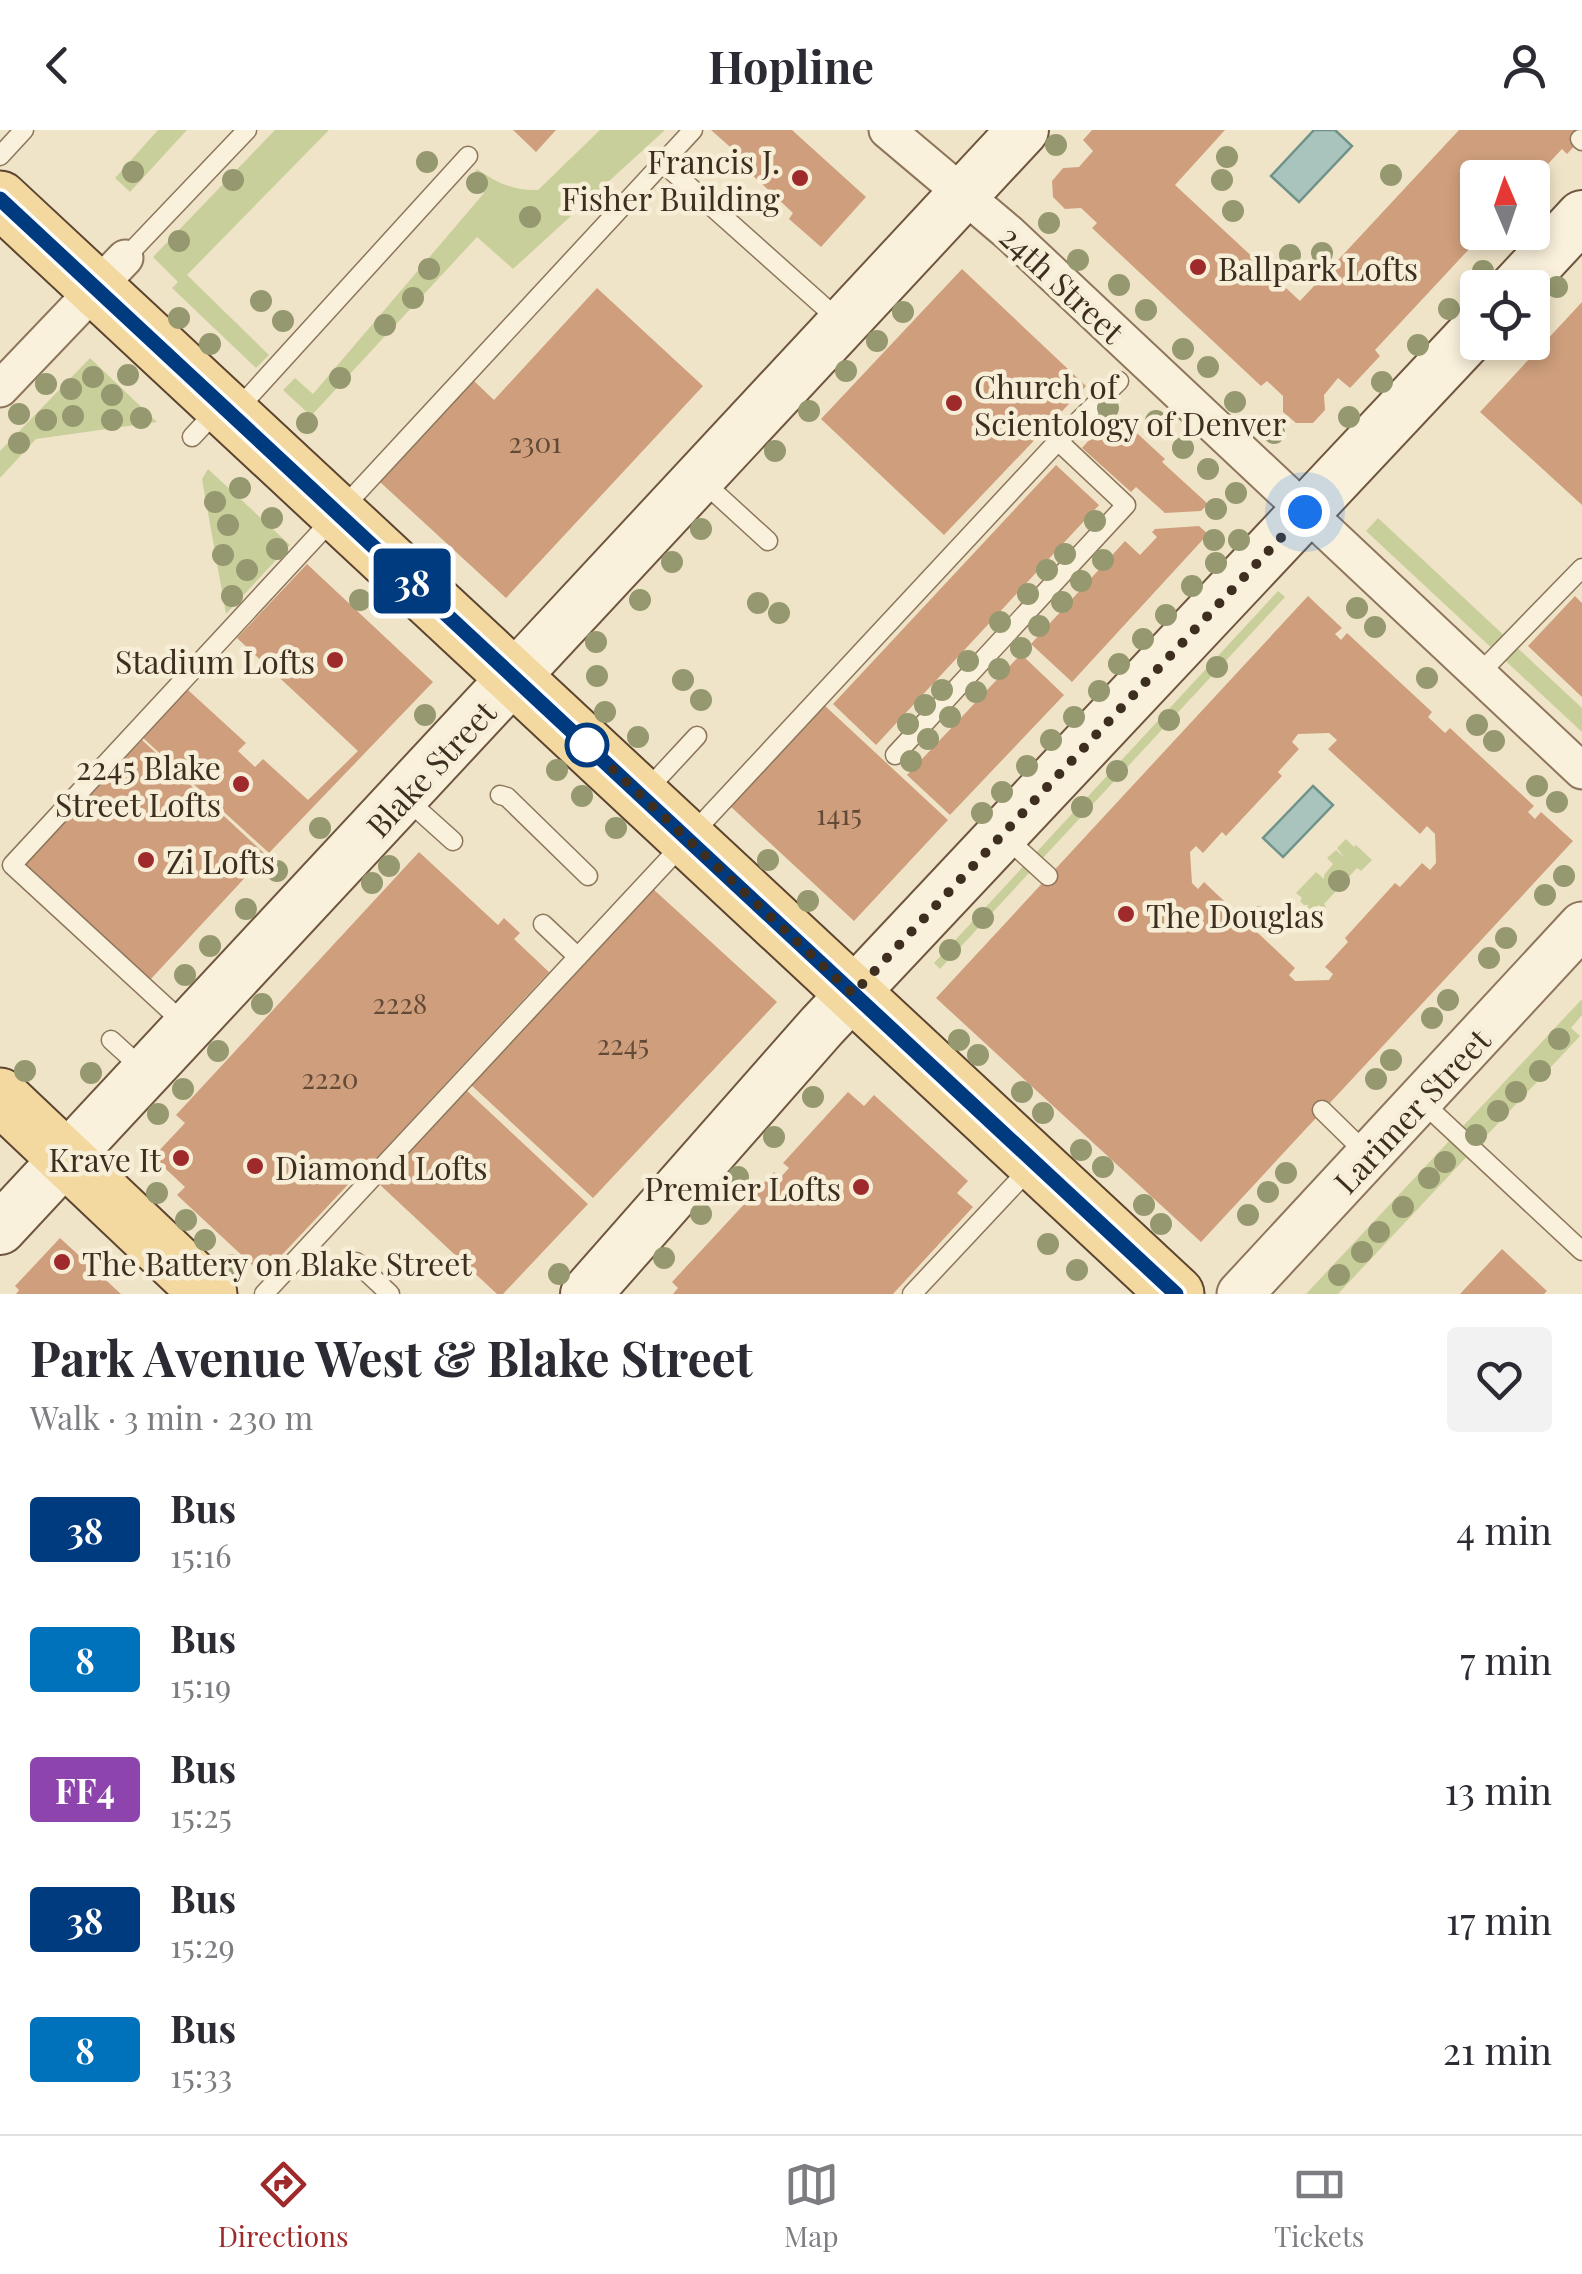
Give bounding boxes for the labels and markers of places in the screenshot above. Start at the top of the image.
place label: Francis J. Fisher Building [561,139,780,219]
marker: Francis J. Fisher Building [789,167,811,189]
place label: Ballpark Lofts [1218,246,1418,289]
marker: Ballpark Lofts [1187,256,1209,278]
place label: Church of Scientology of Denver [974,364,1286,444]
marker: Church of Scientology of Denver [943,392,965,414]
place label: Stadium Lofts [115,639,315,682]
marker: Stadium Lofts [324,649,346,671]
unlabelled marker [566,724,608,766]
place label: 2245 Blake Street Lofts [55,745,221,825]
marker: 2245 Blake Street Lofts [230,773,252,795]
place label: Zi Lofts [166,839,275,882]
marker: Zi Lofts [135,849,157,871]
place label: The Douglas [1146,893,1324,936]
marker: The Douglas [1115,903,1137,925]
place label: Krave It [49,1137,162,1180]
place label: Diamond Lofts [275,1145,488,1188]
marker: Krave It [170,1147,192,1169]
marker: Diamond Lofts [244,1155,266,1177]
place label: Premier Lofts [644,1166,841,1209]
marker: Premier Lofts [850,1176,872,1198]
place label: The Battery on Blake Street [82,1241,472,1284]
marker: The Battery on Blake Street [51,1251,73,1273]

